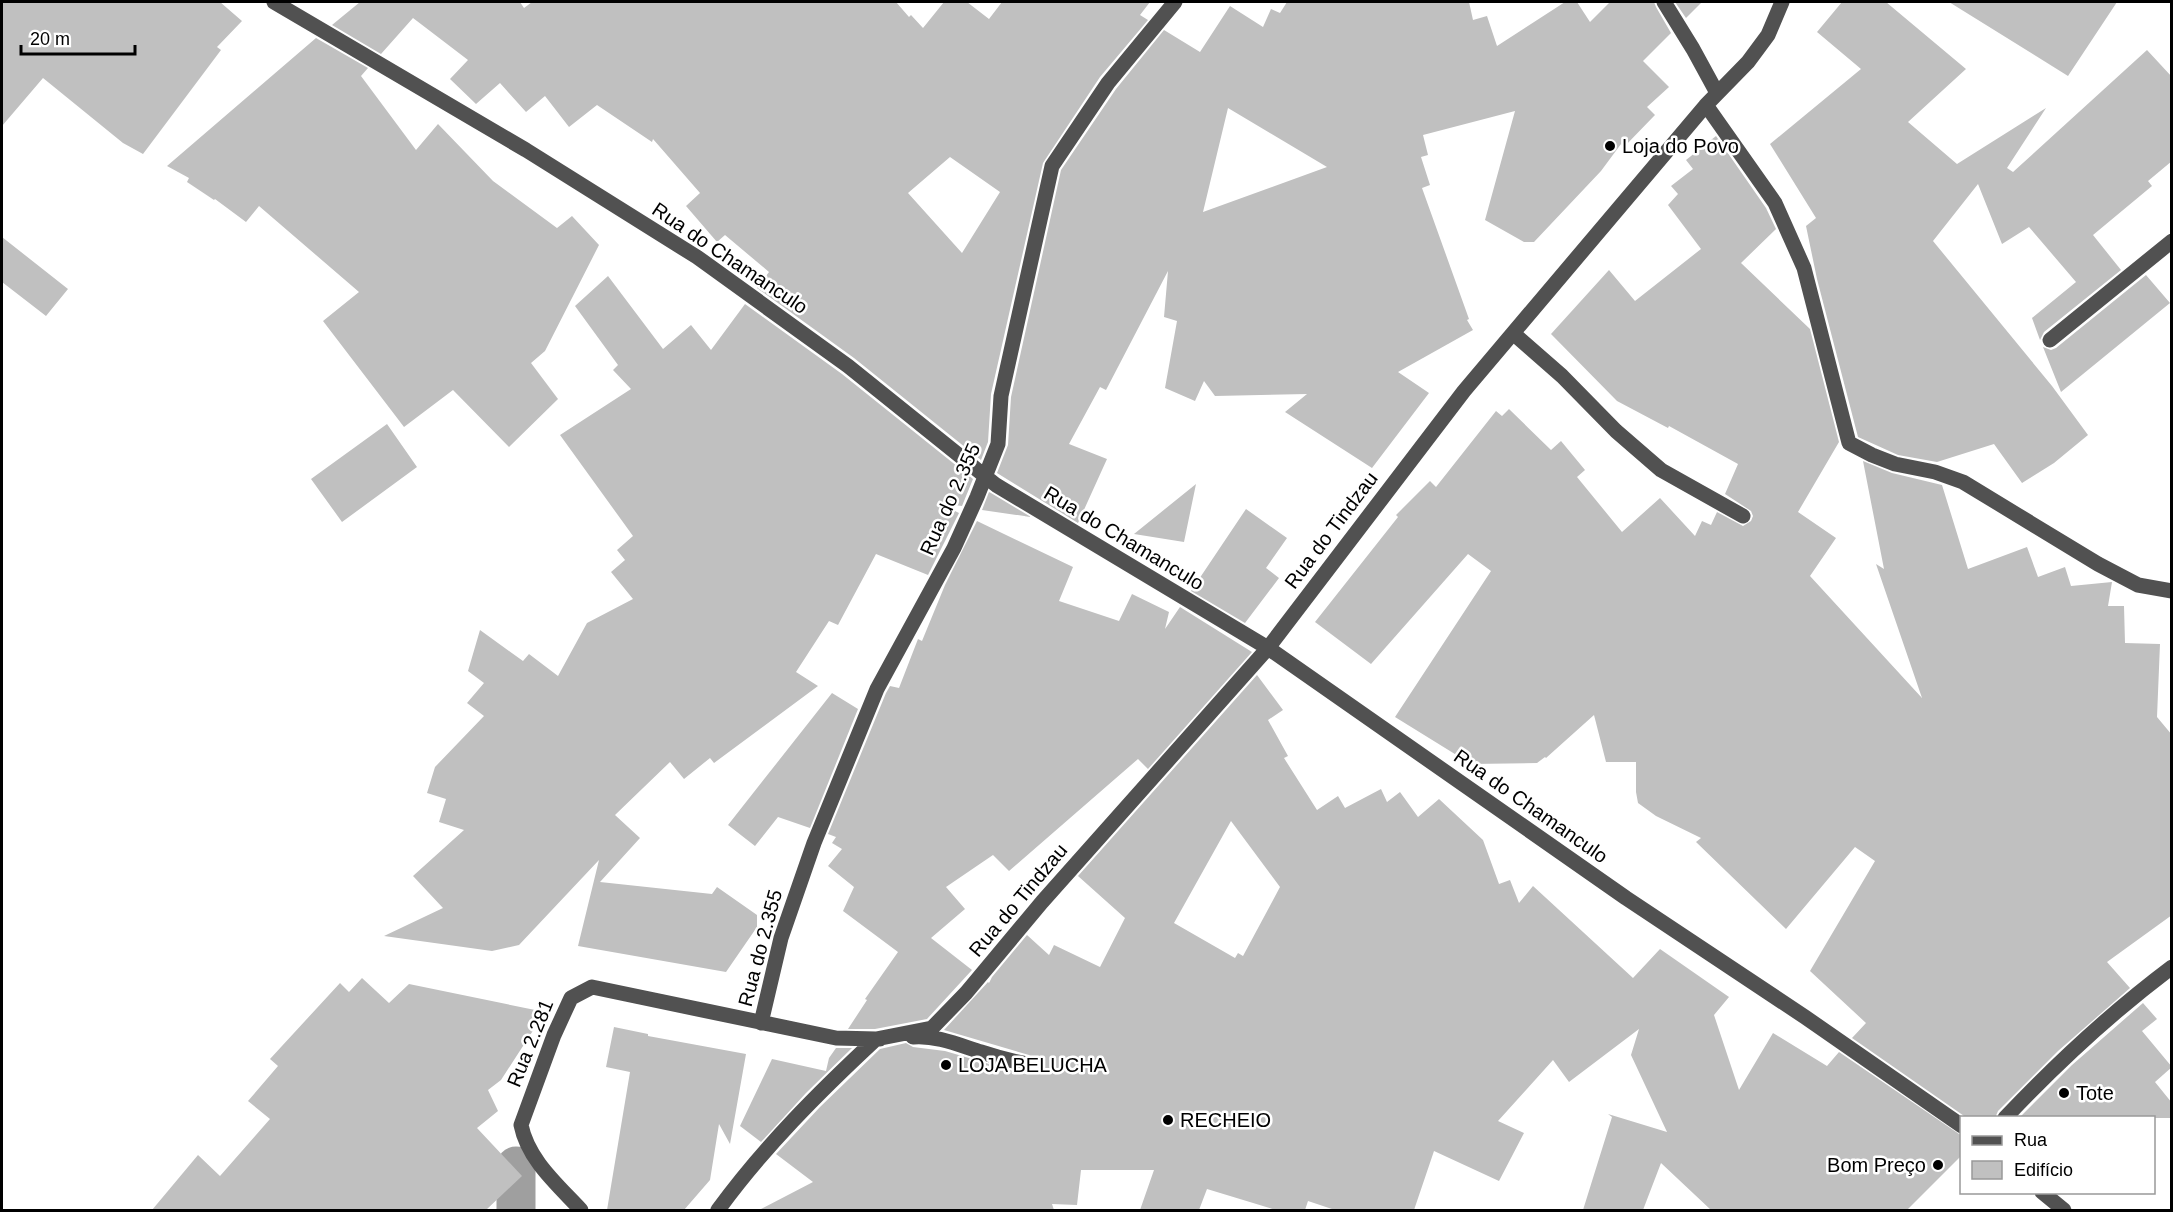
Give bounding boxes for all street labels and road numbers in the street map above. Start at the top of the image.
street label: Rua do Chamanculo [648,198,812,318]
street label: Rua do 2.355 [916,440,984,558]
street label: Rua do Tindzau [1280,467,1382,593]
street label: Rua do Chamanculo [1040,482,1208,594]
street label: Rua do Chamanculo [1450,745,1612,867]
street label: Rua do Tindzau [965,839,1071,961]
street label: Rua do 2.355 [734,887,786,1009]
street label: Rua 2.281 [503,996,557,1090]

